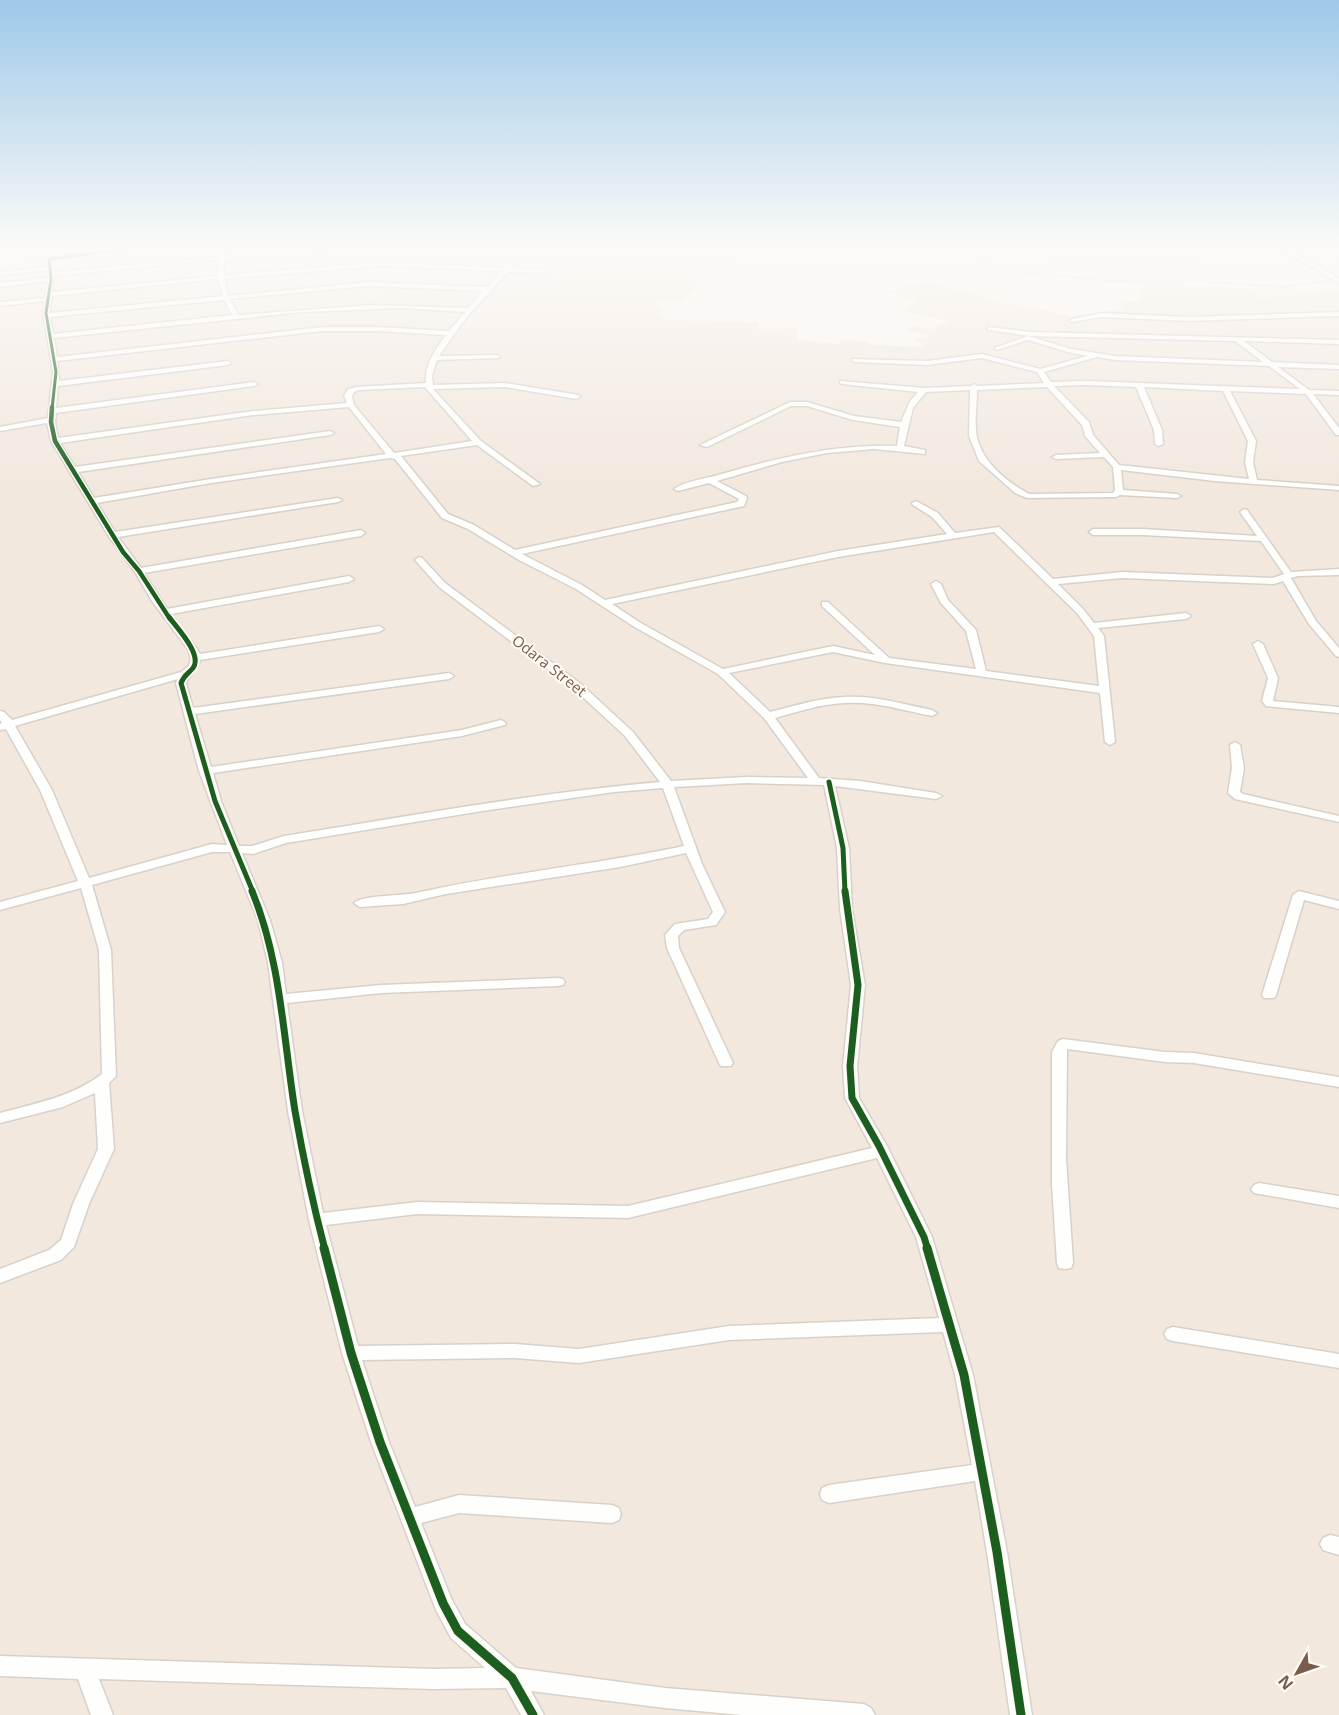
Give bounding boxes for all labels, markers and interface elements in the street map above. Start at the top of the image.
street label: Odara Street [508,630,591,701]
north arrow [1267,1643,1327,1703]
text: N [1273,1671,1298,1695]

